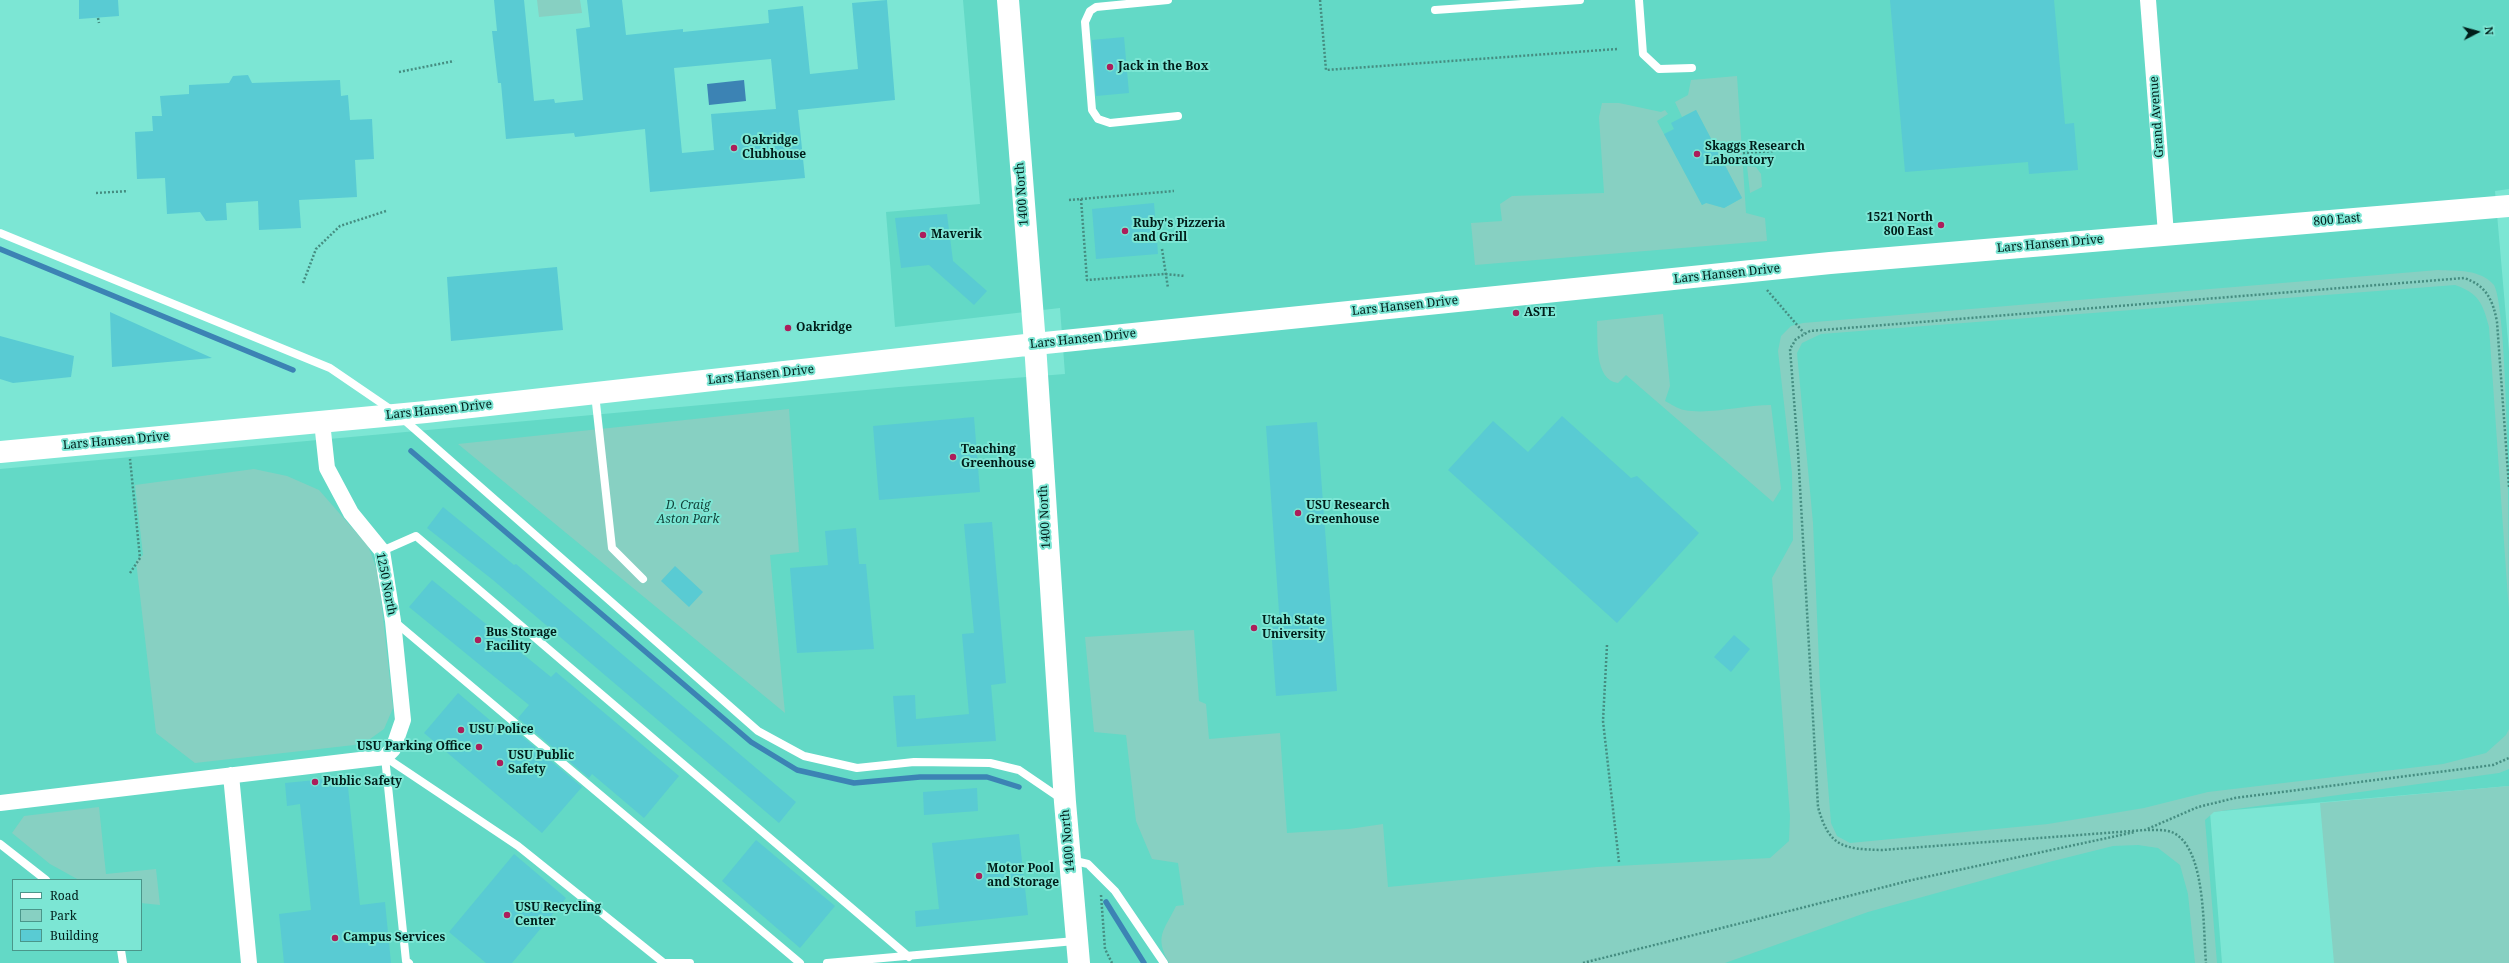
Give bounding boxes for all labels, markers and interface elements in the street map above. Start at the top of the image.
north arrow [2457,12,2497,52]
text: N [2482,26,2497,36]
place label: Jack in the Box [1118,60,1208,74]
marker: Jack in the Box [1105,62,1115,72]
street label: Grand Avenue [2147,76,2167,158]
place label: Oakridge Clubhouse [742,134,806,162]
place label: Skaggs Research Laboratory [1705,140,1805,168]
marker: Oakridge Clubhouse [729,143,739,153]
marker: Skaggs Research Laboratory [1692,149,1702,159]
street label: 1400 North [1013,162,1031,226]
place label: 1521 North 800 East [1867,211,1933,239]
street label: 800 East [2313,211,2361,229]
place label: Ruby's Pizzeria and Grill [1133,217,1226,245]
marker: 1521 North 800 East [1936,220,1946,230]
marker: Ruby's Pizzeria and Grill [1120,226,1130,236]
place label: Maverik [931,228,982,242]
marker: Maverik [918,230,928,240]
street label: Lars Hansen Drive [1996,232,2104,256]
street label: Lars Hansen Drive [1673,261,1781,287]
street label: Lars Hansen Drive [1351,293,1459,319]
place label: ASTE [1524,306,1555,320]
marker: ASTE [1511,308,1521,318]
place label: Oakridge [796,321,852,335]
marker: Oakridge [783,323,793,333]
street label: Lars Hansen Drive [1029,326,1137,352]
street label: Lars Hansen Drive [707,362,815,388]
street label: Lars Hansen Drive [385,397,493,423]
street label: Lars Hansen Drive [62,429,170,453]
place label: Teaching Greenhouse [961,443,1034,471]
marker: Teaching Greenhouse [948,452,958,462]
street label: 1400 North [1036,485,1054,549]
park label: D. Craig Aston Park [657,499,719,527]
place label: USU Research Greenhouse [1306,499,1390,527]
marker: USU Research Greenhouse [1293,508,1303,518]
street label: 1250 North [373,551,399,617]
place label: Utah State University [1262,614,1325,642]
marker: Utah State University [1249,623,1259,633]
place label: Bus Storage Facility [486,626,557,654]
marker: Bus Storage Facility [473,635,483,645]
place label: USU Police [469,723,534,737]
marker: USU Police [456,725,466,735]
place label: USU Parking Office [357,740,471,754]
marker: USU Parking Office [474,742,484,752]
place label: USU Public Safety [508,749,574,777]
marker: USU Public Safety [495,758,505,768]
place label: Public Safety [323,775,402,789]
marker: Public Safety [310,777,320,787]
street label: 1400 North [1058,809,1078,873]
place label: Motor Pool and Storage [987,862,1059,890]
marker: Motor Pool and Storage [974,871,984,881]
legend [12,879,142,951]
text: Road [50,887,79,904]
place label: USU Recycling Center [515,901,601,929]
text: Park [50,907,77,924]
marker: USU Recycling Center [502,910,512,920]
text: Building [50,927,98,944]
place label: Campus Services [343,931,445,945]
marker: Campus Services [330,933,340,943]

